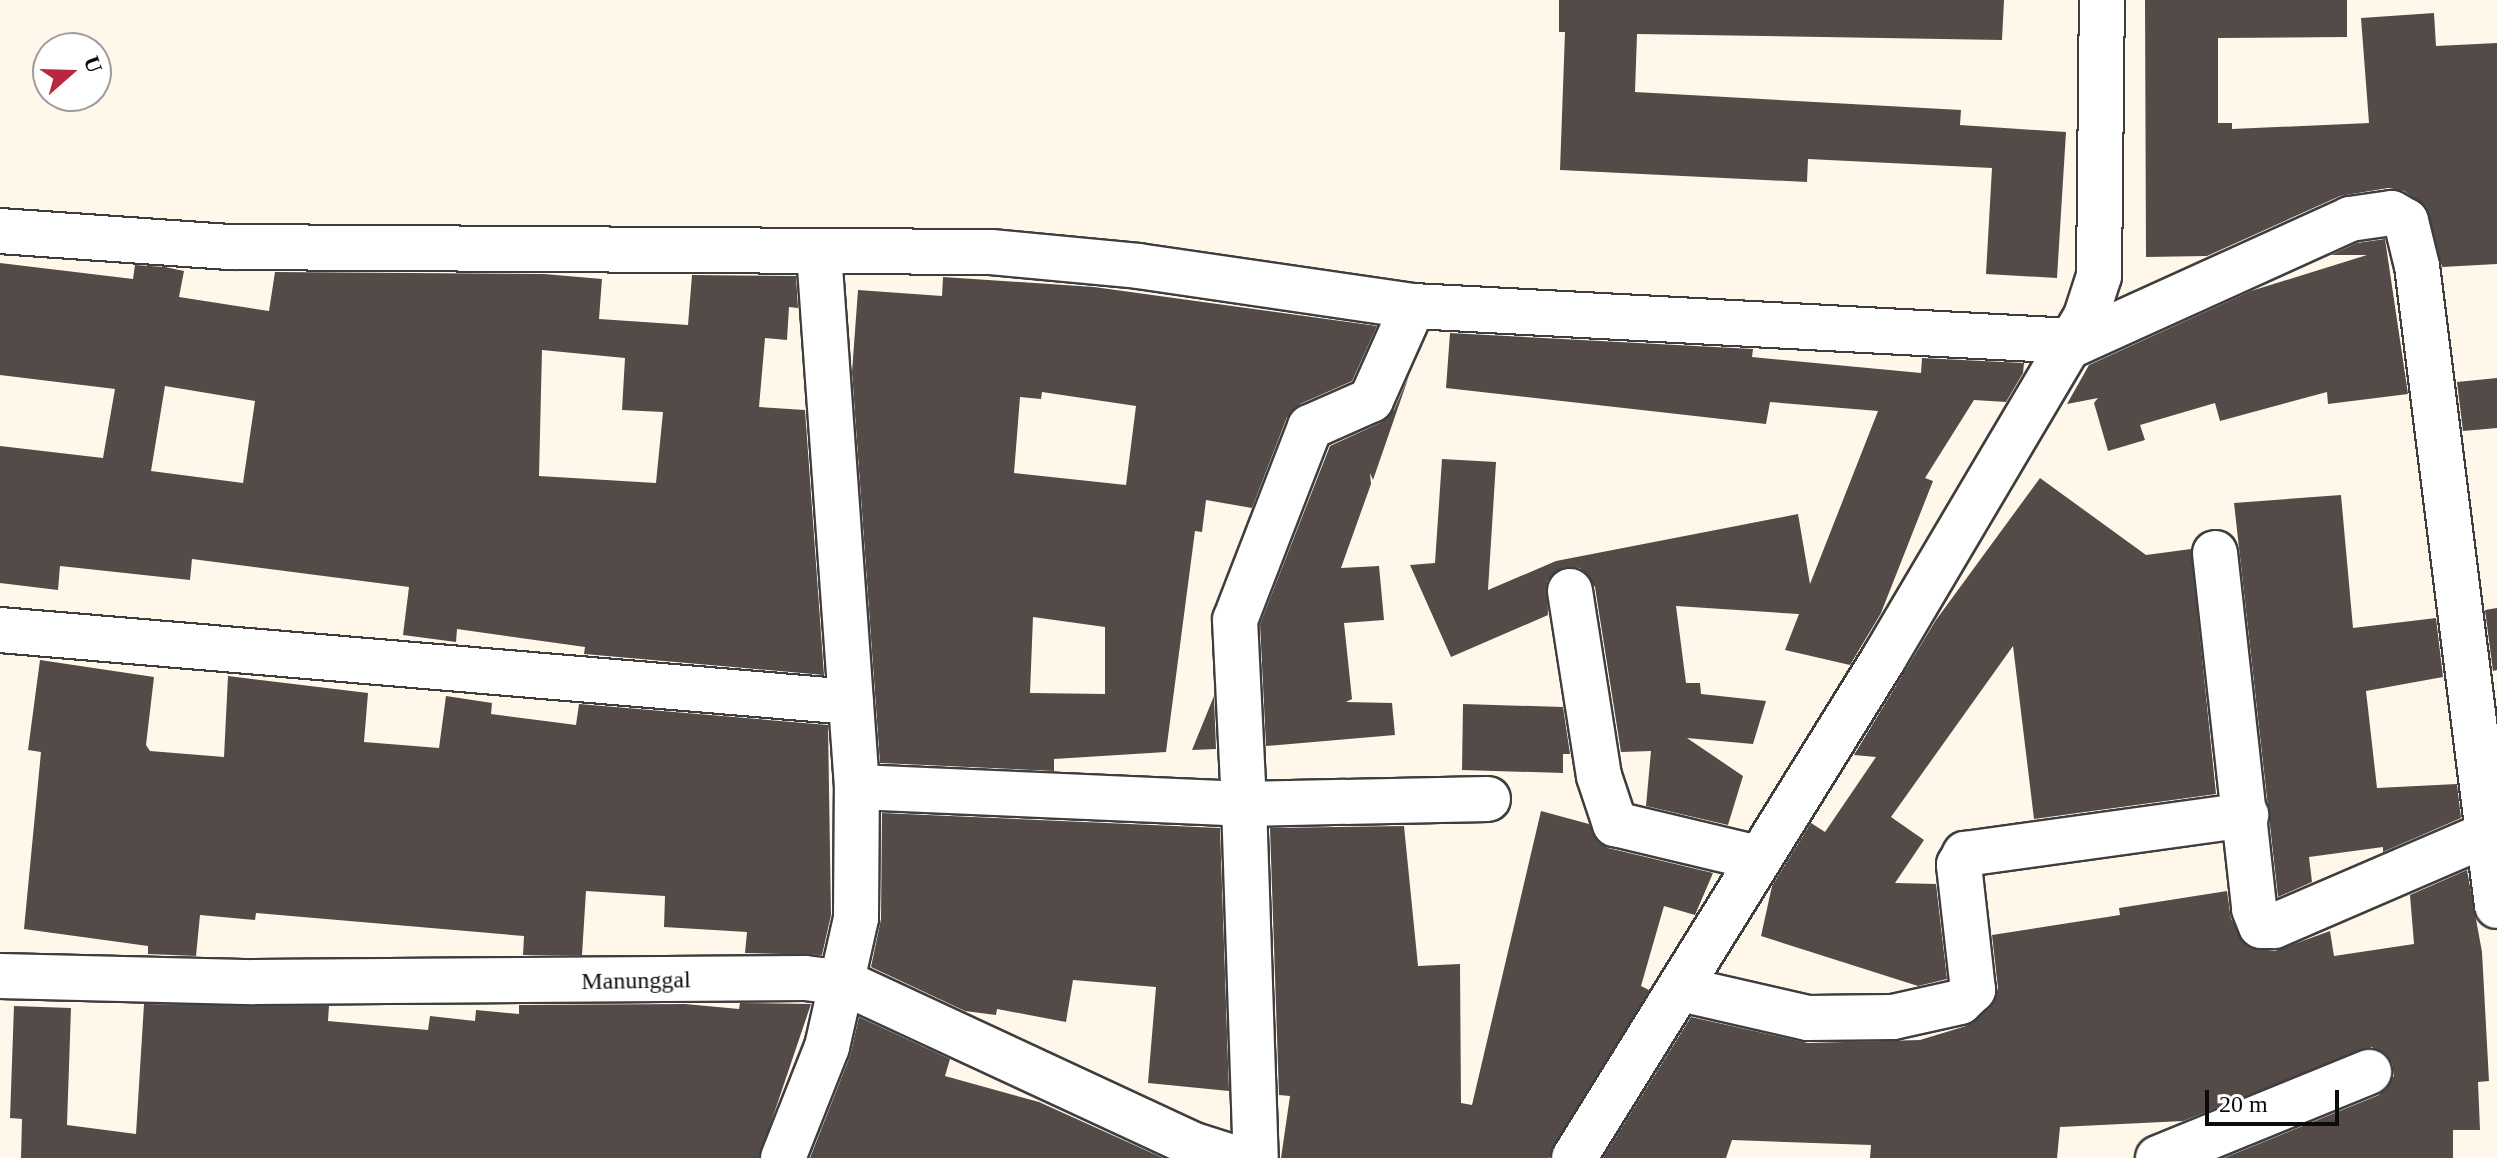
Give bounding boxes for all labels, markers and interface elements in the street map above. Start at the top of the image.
north arrow [32,32,112,112]
text: U [79,53,108,76]
street label: Manunggal [581,966,691,996]
scale bar [2209,1074,2343,1124]
text: 20 m [2219,1091,2268,1117]

